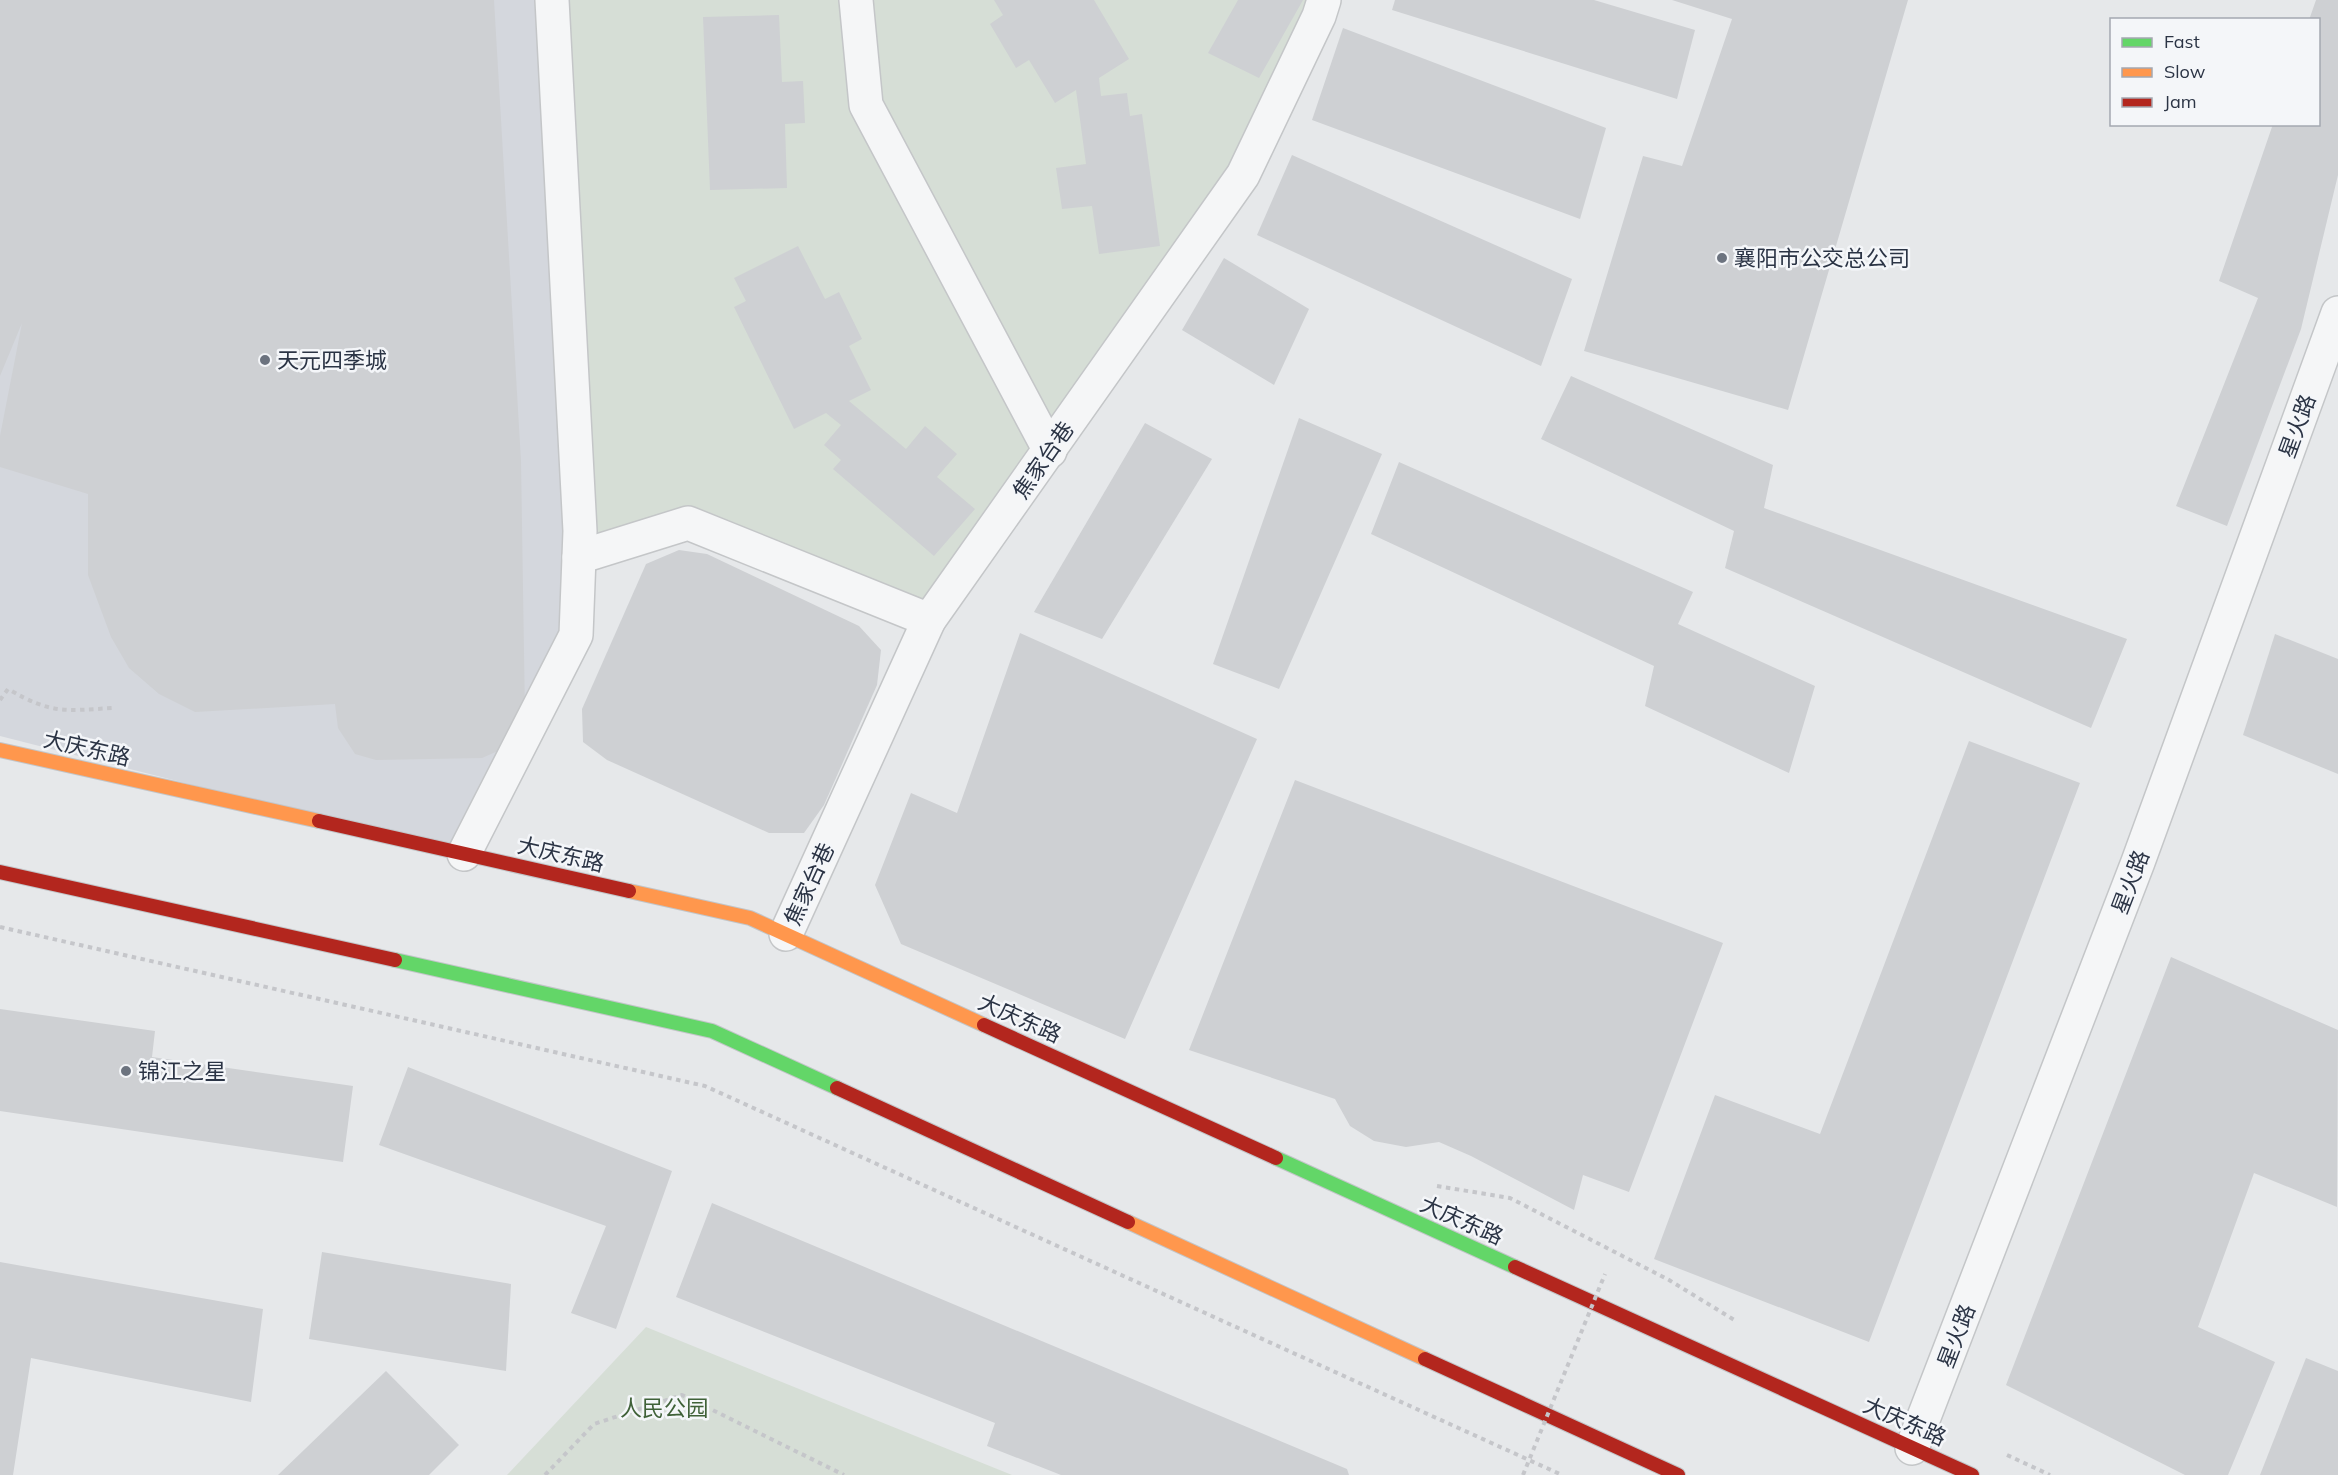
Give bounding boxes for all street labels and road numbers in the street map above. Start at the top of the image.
street label: 星火路 [2273,390,2321,462]
street label: 焦家台巷 [1006,416,1080,504]
street label: 大庆东路 [41,724,133,772]
street label: 大庆东路 [515,830,607,878]
street label: 焦家台巷 [778,838,840,930]
street label: 星火路 [2105,846,2155,918]
street label: 大庆东路 [974,987,1066,1049]
street label: 大庆东路 [1416,1189,1508,1251]
street label: 星火路 [1931,1300,1981,1372]
street label: 大庆东路 [1859,1390,1951,1452]

